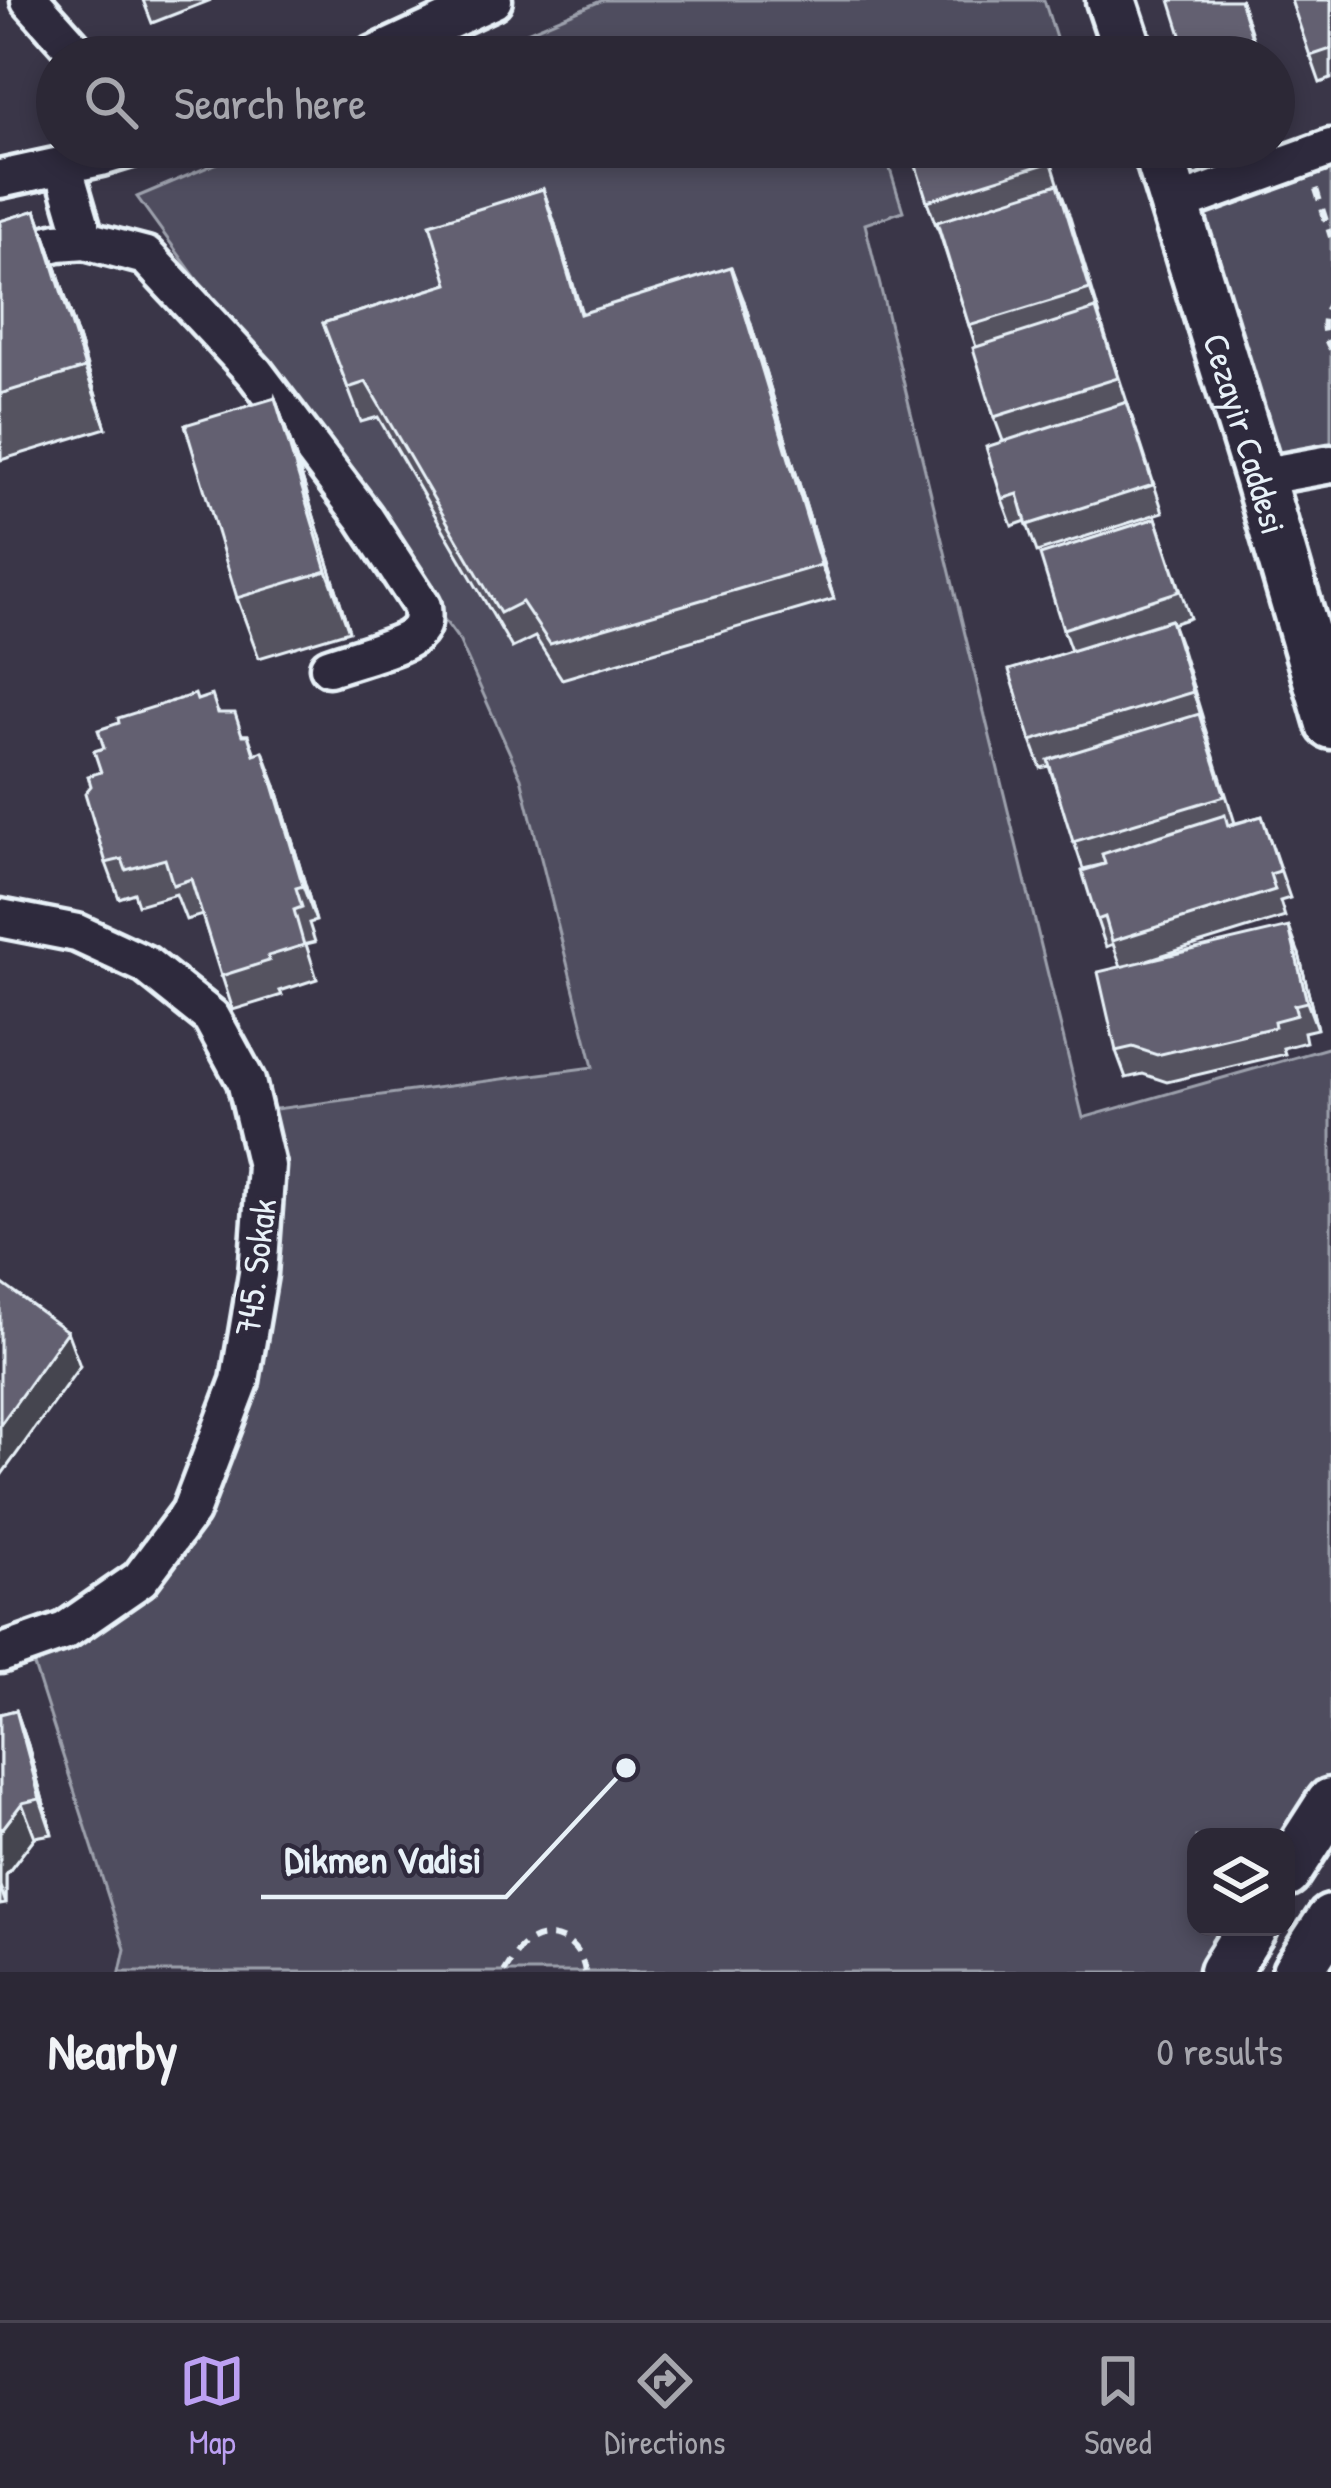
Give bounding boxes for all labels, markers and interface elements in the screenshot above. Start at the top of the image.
search box [36,36,1295,168]
icon: search [78,69,144,135]
text: Search here [174,72,366,133]
street label: Cezayir Caddesi [1192,327,1299,540]
street label: 745. Sokak [222,1196,287,1338]
callout: Dikmen Vadisi [261,1822,506,1897]
map controls [1187,1828,1295,1936]
button: layers [1187,1828,1295,1936]
text: Dikmen Vadisi [285,1832,482,1885]
text: Nearby [48,2016,178,2085]
text: 0 results [1157,2024,1283,2077]
tab: Map [179,2348,245,2464]
tab: Directions [604,2348,726,2464]
tab: Saved [1084,2348,1152,2464]

